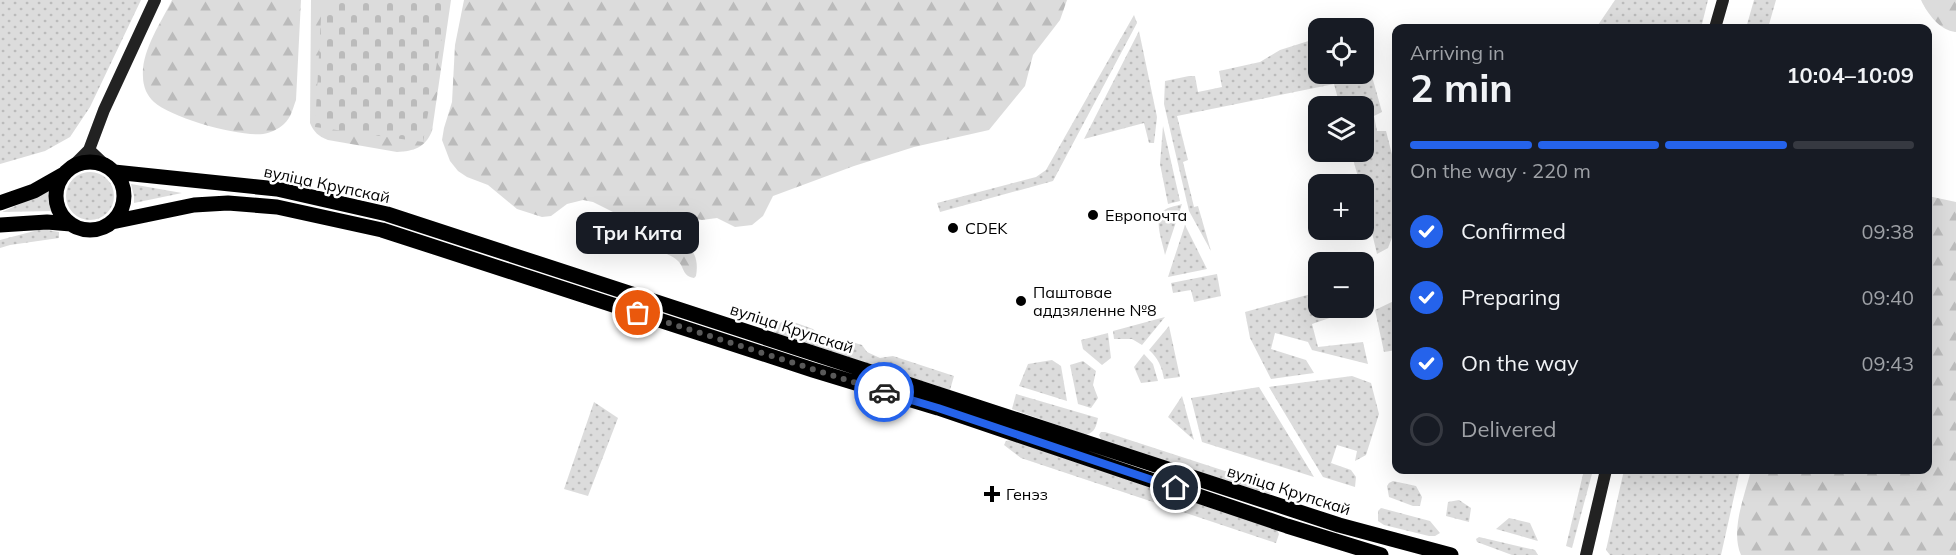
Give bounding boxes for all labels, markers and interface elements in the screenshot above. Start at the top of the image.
map controls [1308,18,1374,318]
button: locate [1308,18,1374,84]
text: Arriving in [1410,40,1505,65]
text: 10:04–10:09 [1786,61,1914,89]
text: 2 min [1410,63,1513,112]
button: layers [1308,96,1374,162]
text: On the way · 220 m [1410,158,1591,183]
street label: вуліца Крупскай [262,161,392,207]
button: + [1308,174,1374,240]
place label: Европочта [1105,205,1187,225]
marker: Европочта [1086,208,1100,222]
callout: Три Кита [576,211,700,253]
icon: check [1410,215,1443,248]
text: Confirmed [1461,217,1566,245]
place label: CDEK [965,218,1008,238]
text: 09:38 [1861,219,1914,244]
text: Три Кита [593,220,682,245]
marker: CDEK [946,221,960,235]
button: − [1308,252,1374,318]
icon: check [1410,281,1443,314]
place label: Паштовае аддзяленне №8 [1033,282,1157,320]
text: Preparing [1461,283,1561,311]
text: 09:40 [1861,285,1914,310]
pin [612,287,663,338]
marker: Паштовае аддзяленне №8 [1014,294,1028,308]
icon: bag [621,296,654,329]
street label: вуліца Крупскай [728,299,856,357]
icon: check [1410,347,1443,380]
text: On the way [1461,349,1579,377]
text: 09:43 [1861,351,1914,376]
courier [854,362,914,422]
icon: car [868,376,901,409]
text: Delivered [1461,415,1556,443]
street label: вуліца Крупскай [1225,461,1353,519]
pin [1150,462,1201,513]
icon: home [1159,471,1192,504]
place label: Генэз [1006,484,1048,504]
marker: Генэз [983,485,1001,503]

